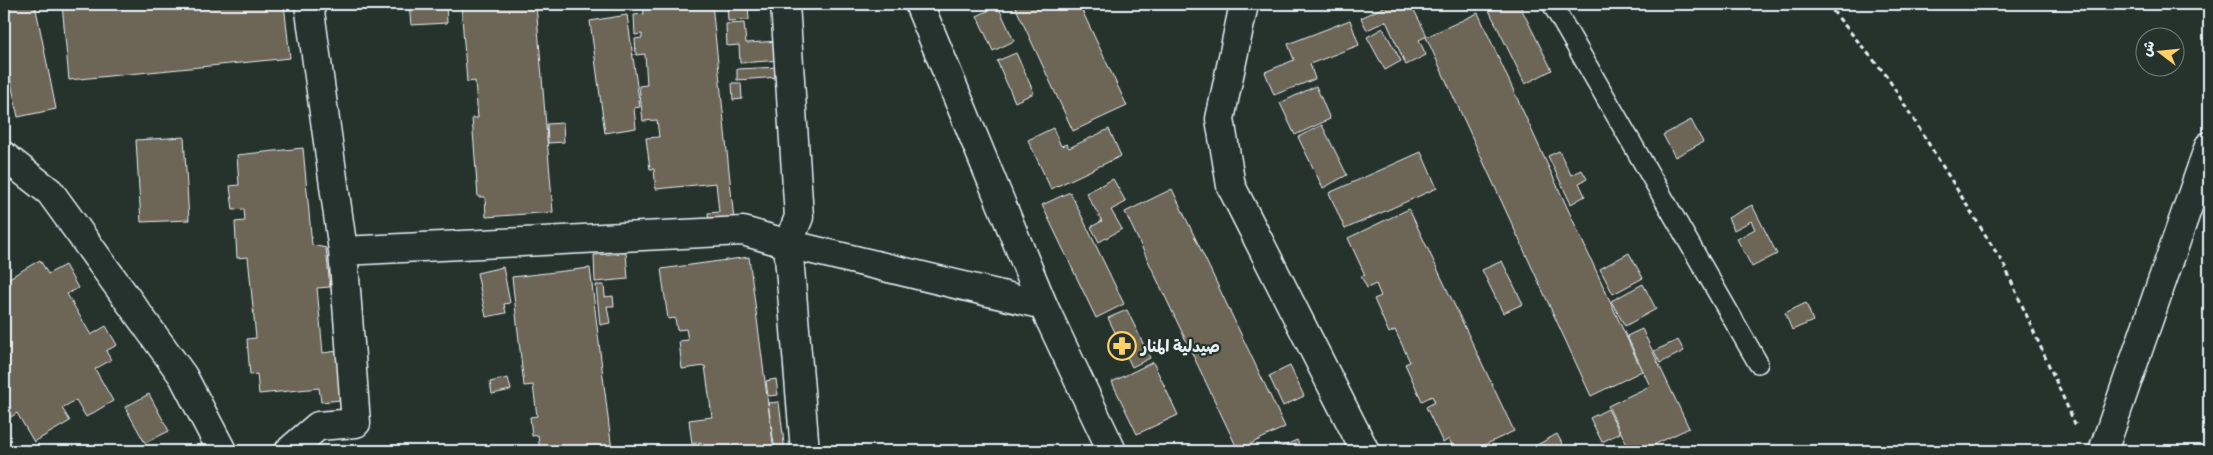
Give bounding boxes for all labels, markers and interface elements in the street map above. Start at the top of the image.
north arrow [2136,28,2186,78]
text: ش [2138,39,2158,58]
pharmacy icon: صيدلية المنار [1107,331,1137,361]
place label: صيدلية المنار [1139,337,1220,356]

